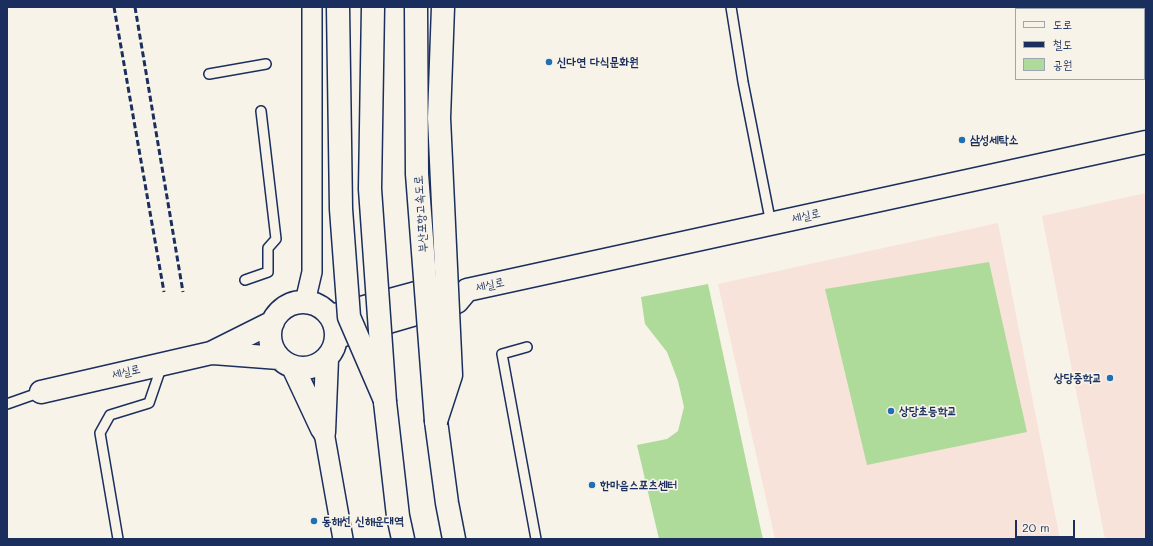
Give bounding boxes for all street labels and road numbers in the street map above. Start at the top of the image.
street label: 부산포항고속도로 [411,175,431,253]
street label: 세실로 [790,206,822,226]
street label: 세실로 [474,275,506,295]
street label: 세실로 [110,362,142,382]

